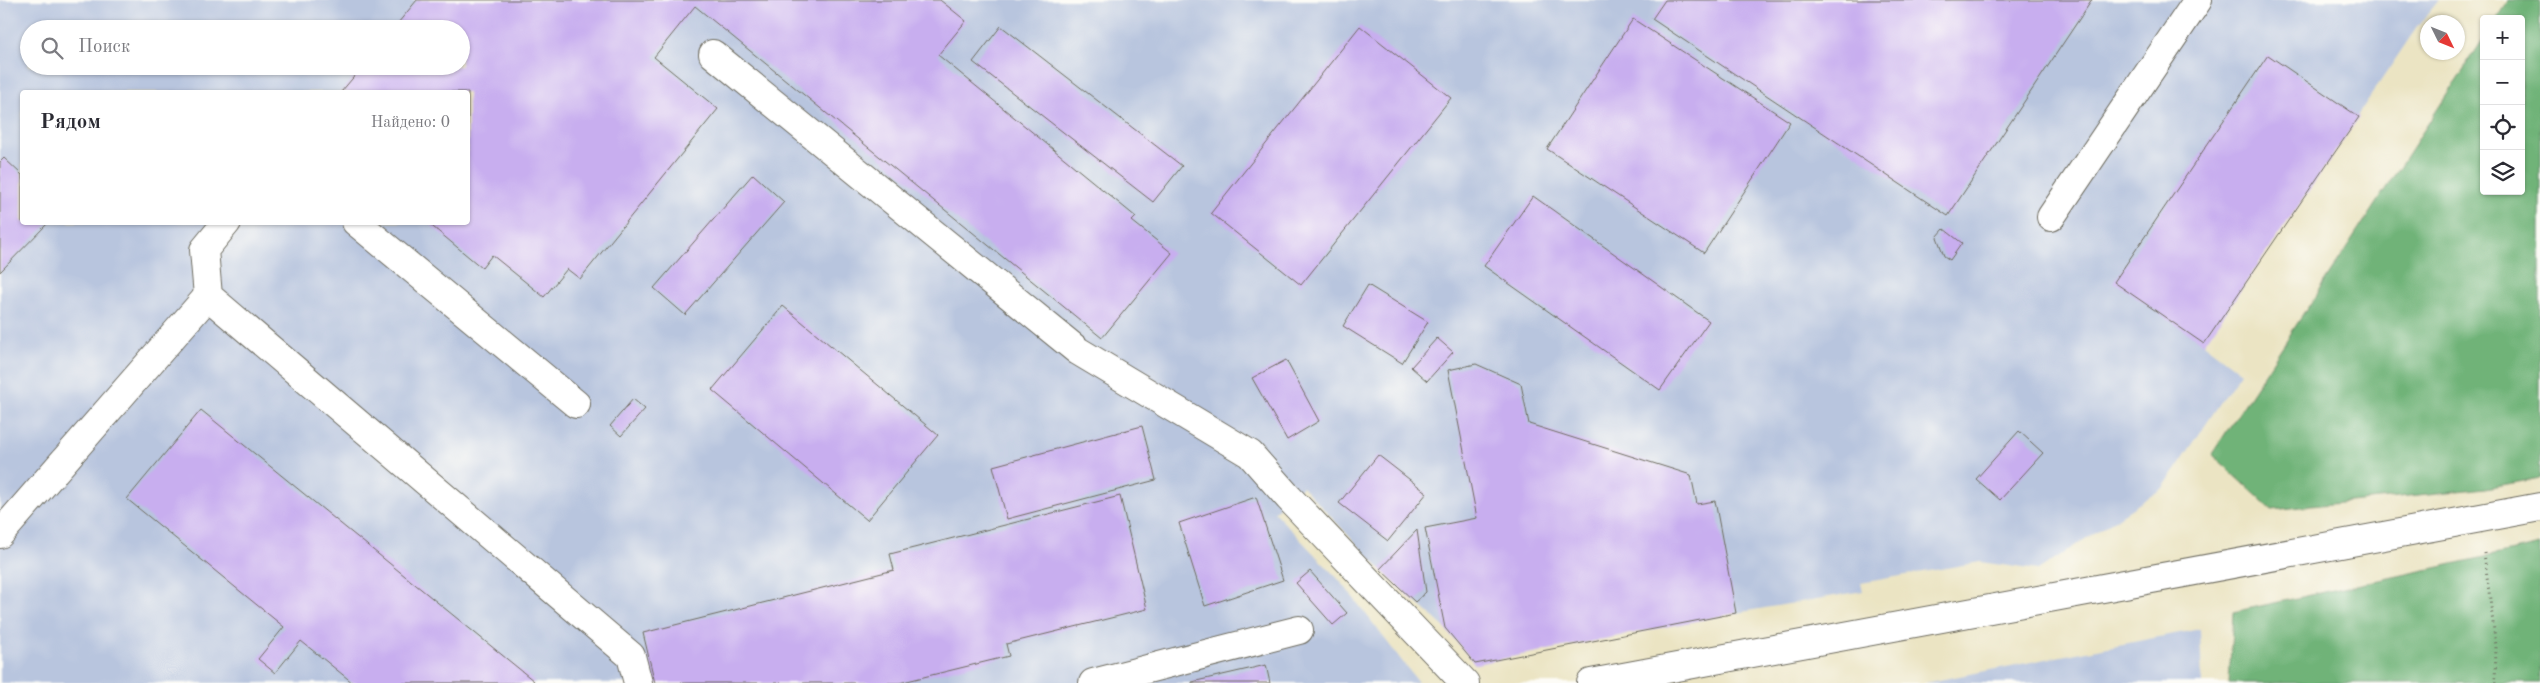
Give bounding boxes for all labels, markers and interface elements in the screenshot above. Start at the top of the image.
north arrow [2420,15,2465,60]
map controls [2480,15,2525,195]
button: + [2480,15,2525,60]
search box [20,20,470,75]
icon: search [38,34,66,62]
text: Поиск [78,38,130,57]
button: − [2480,60,2525,105]
button: locate [2480,105,2525,150]
text: Рядом [40,112,101,133]
text: Найдено: 0 [371,115,450,131]
button: layers [2480,150,2525,195]

